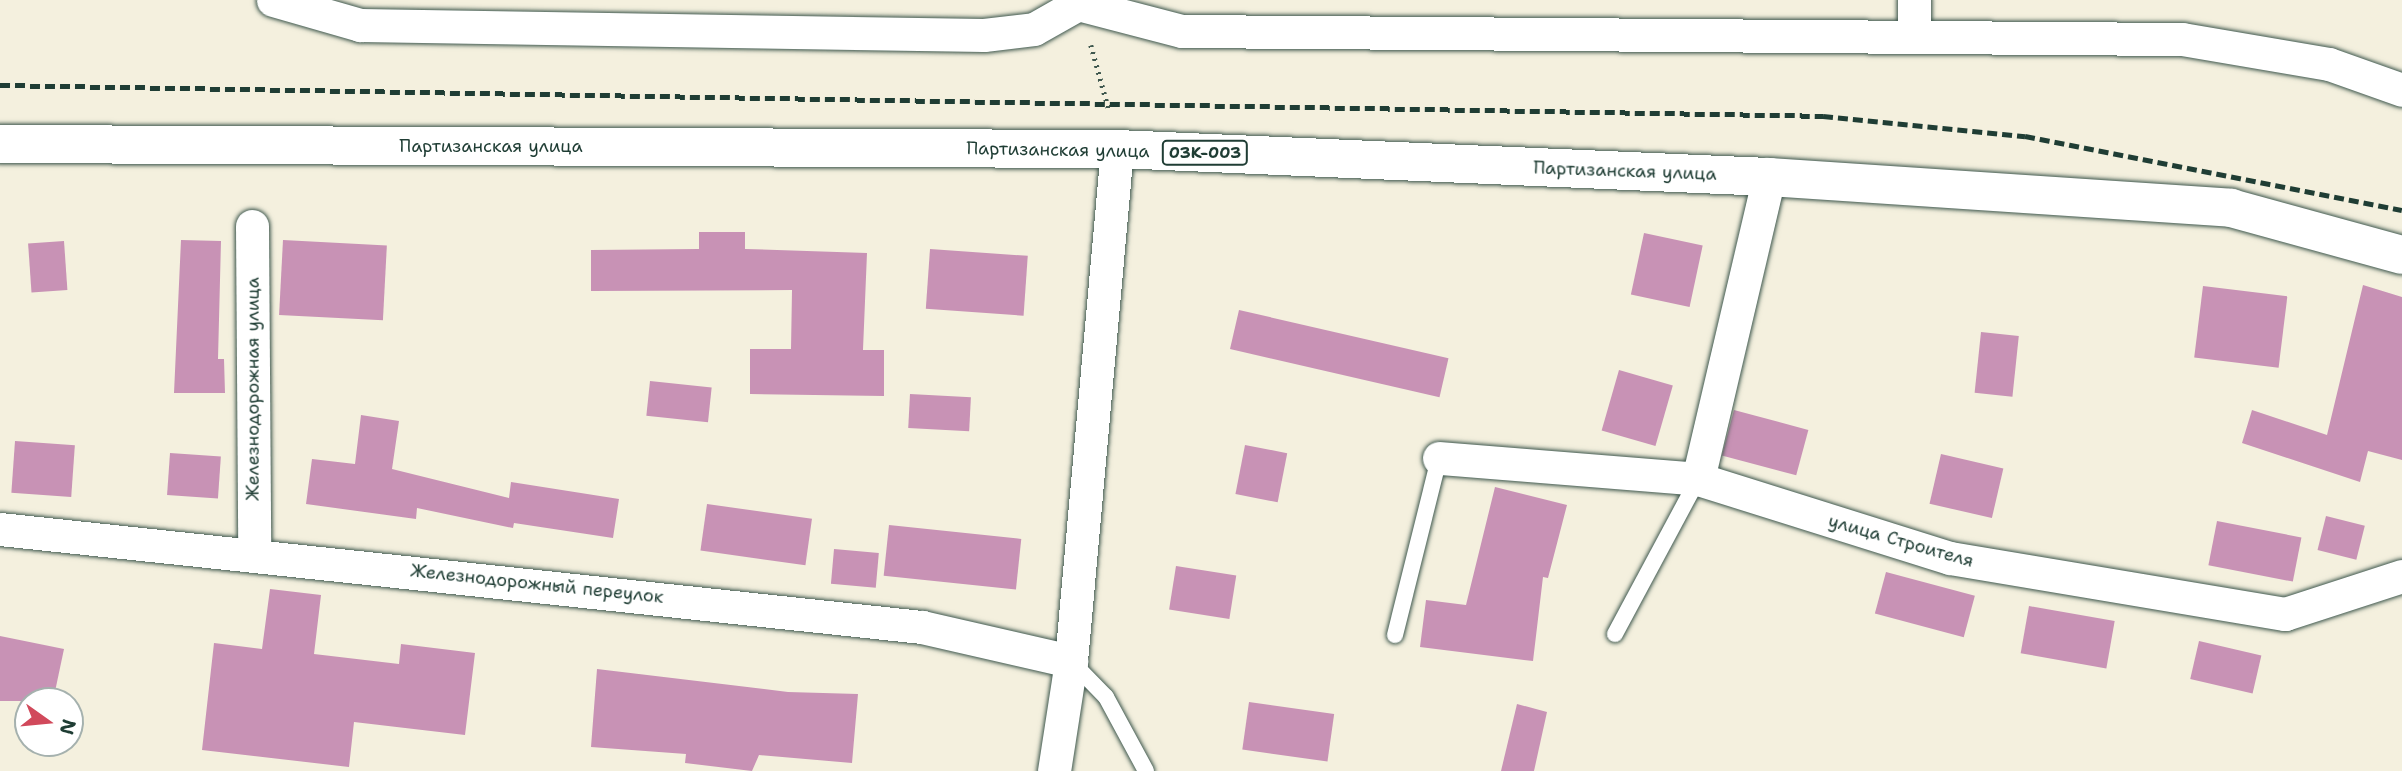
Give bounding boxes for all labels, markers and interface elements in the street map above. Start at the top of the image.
street label: Партизанская улица [399,135,583,157]
street label: Партизанская улица [966,138,1150,162]
road number: 03К-003 [1161,140,1249,166]
street label: Партизанская улица [1533,157,1717,185]
street label: Железнодорожная улица [242,277,264,501]
street label: улица Строителя [1826,510,1976,572]
street label: Железнодорожный переулок [409,560,665,608]
north arrow [14,687,84,757]
text: N [54,717,82,738]

